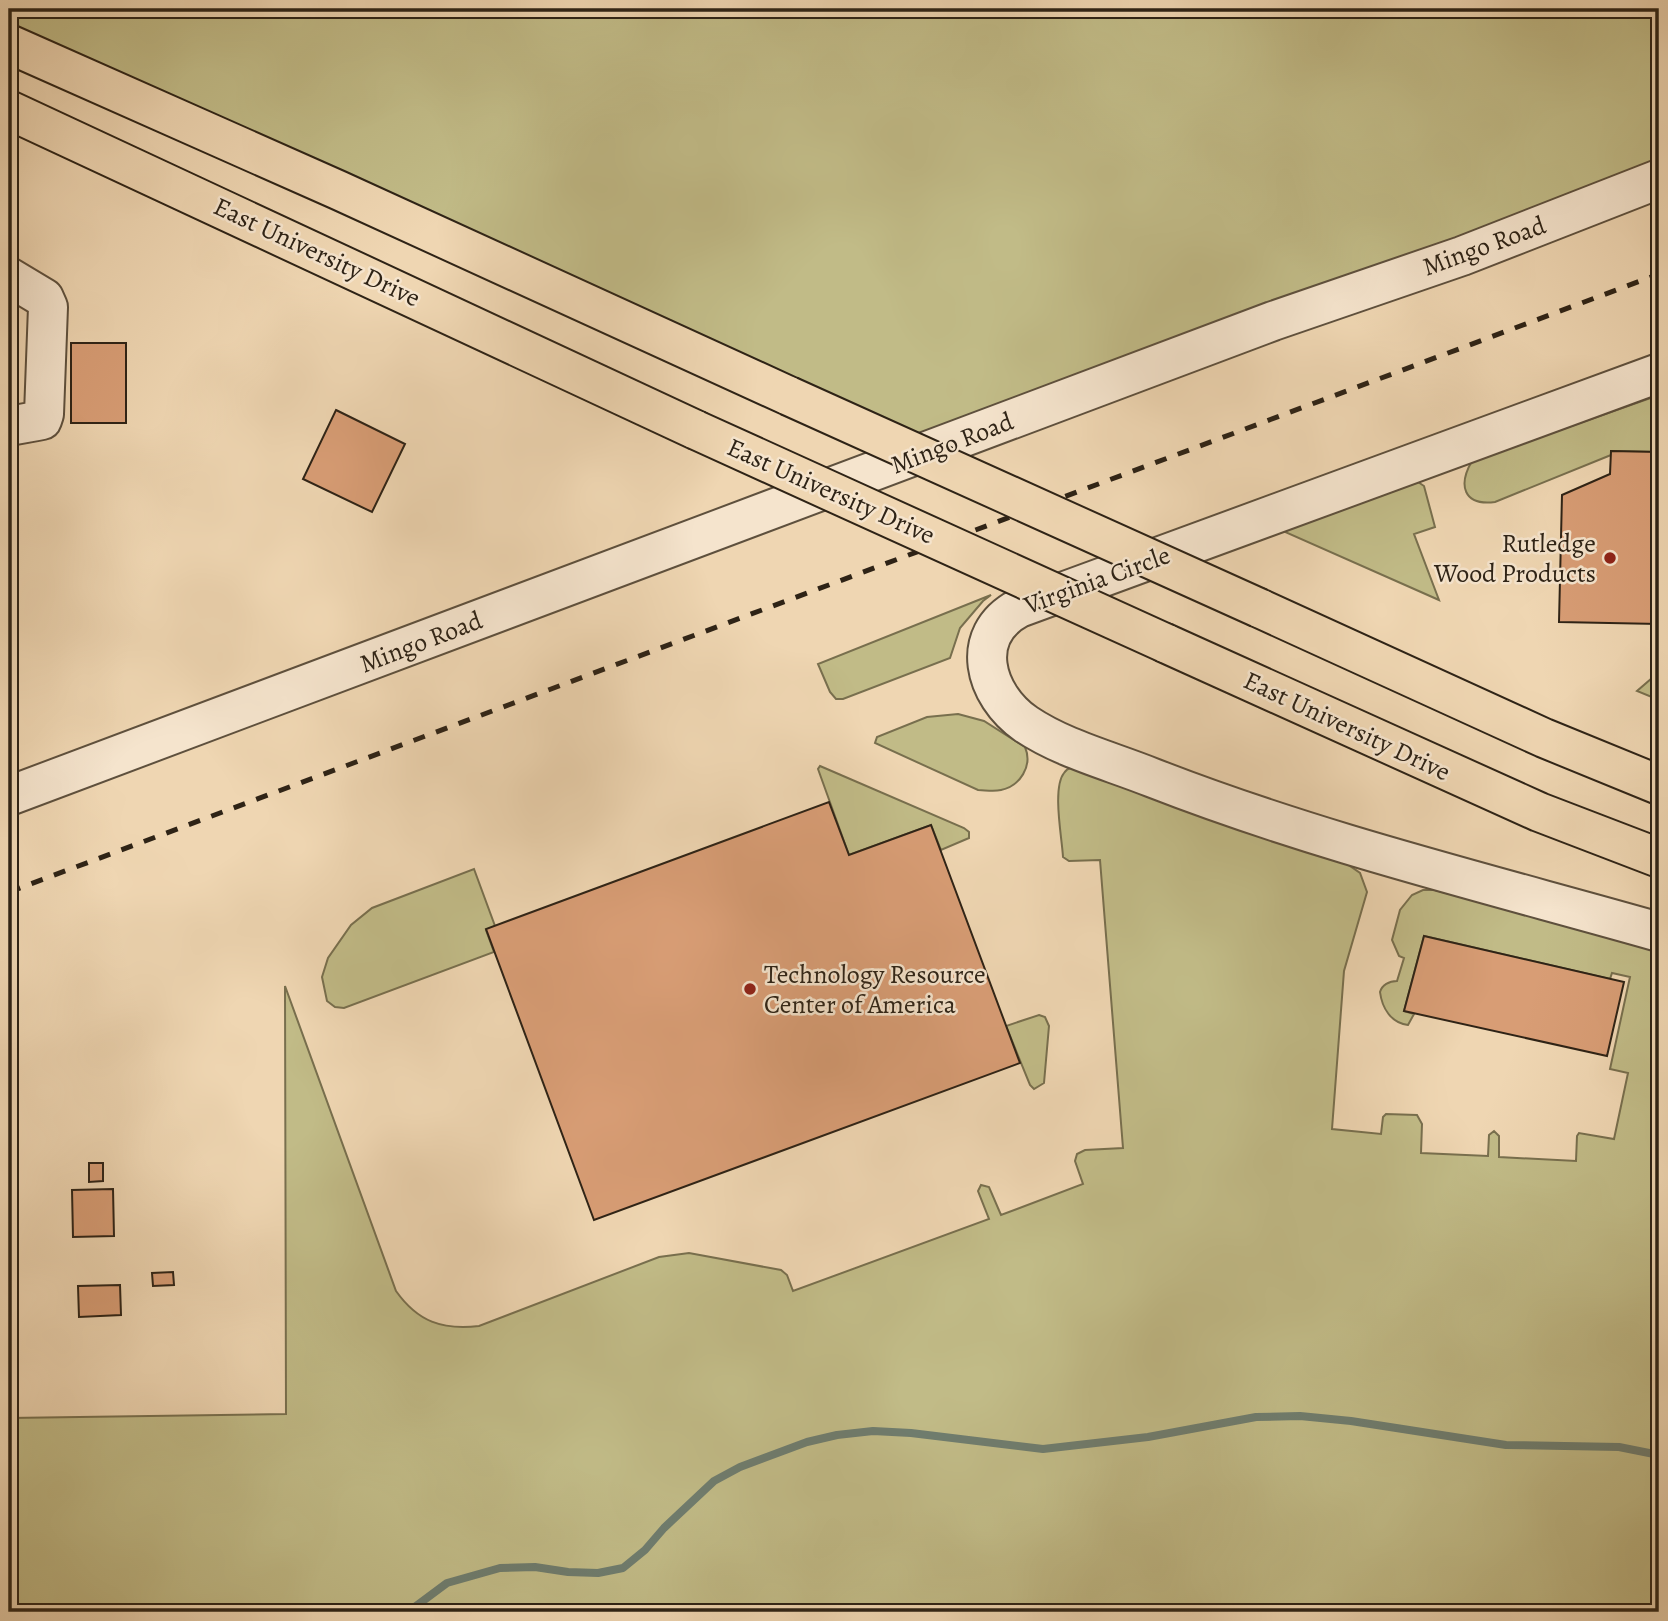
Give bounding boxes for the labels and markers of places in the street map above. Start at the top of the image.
place label: Rutledge Wood Products [1433,526,1596,591]
marker: Rutledge Wood Products [1602,550,1618,566]
place label: Technology Resource Center of America [764,957,986,1022]
marker: Technology Resource Center of America [742,981,758,997]

